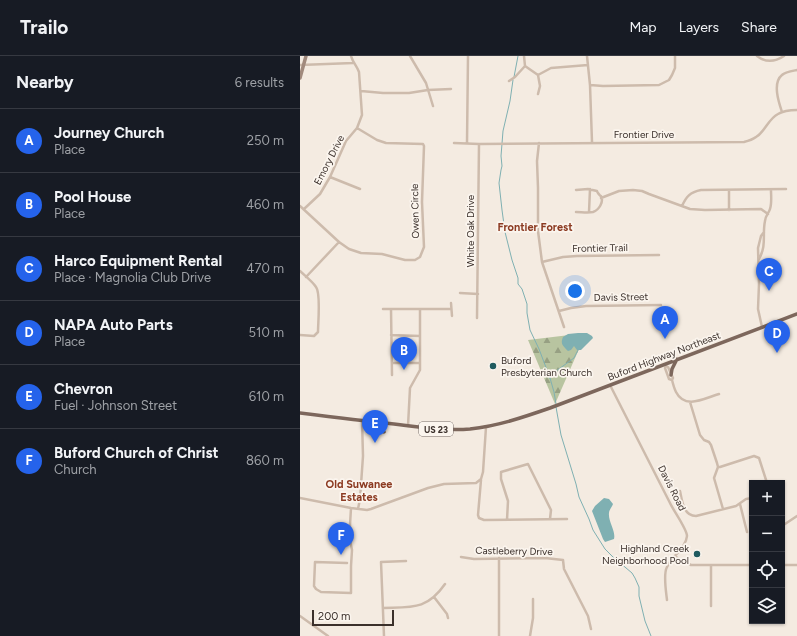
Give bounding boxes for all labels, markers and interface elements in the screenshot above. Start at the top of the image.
text: Trailo [20,16,68,39]
text: Map [629,19,657,36]
text: Layers [679,19,719,36]
text: Share [741,19,777,36]
text: Nearby [16,72,74,92]
text: 6 results [235,75,284,90]
text: Journey Church [54,124,164,142]
street label: Frontier Drive [614,128,675,141]
street label: Emory Drive [311,132,347,187]
text: A [24,133,34,148]
text: 250 m [247,133,284,148]
text: Place [54,142,85,157]
street label: Owen Circle [408,183,422,239]
text: Pool House [54,188,131,206]
street label: White Oak Drive [464,194,477,267]
text: B [25,197,33,212]
text: 460 m [246,197,284,212]
text: Place [54,206,85,221]
district label: Frontier Forest [497,221,573,234]
street label: Frontier Trail [572,241,628,255]
text: Harco Equipment Rental [54,252,222,270]
pin: C [756,258,782,291]
text: C [24,261,34,276]
text: 470 m [246,261,284,276]
text: Place · Magnolia Club Drive [54,270,211,285]
your location [565,281,585,301]
street label: Davis Street [594,290,649,304]
pin: A [652,306,678,339]
text: NAPA Auto Parts [54,316,173,334]
pin: D [764,320,790,353]
text: D [24,325,34,340]
text: 510 m [249,325,284,340]
street label: Buford Highway Northeast [606,328,722,384]
text: Place [54,334,85,349]
pin: B [391,337,417,370]
place label: Buford Presbyterian Church [501,354,592,379]
marker: Buford Presbyterian Church [488,361,498,371]
text: Chevron [54,380,113,398]
text: E [25,389,33,404]
text: 610 m [249,389,284,404]
text: Fuel · Johnson Street [54,398,177,413]
pin: E [362,410,388,443]
road number: US 23 [419,422,453,436]
text: Buford Church of Christ [54,444,219,462]
text: F [25,453,33,468]
text: 860 m [246,453,284,468]
text: Church [54,462,97,477]
street label: Davis Road [655,463,689,513]
district label: Old Suwanee Estates [326,478,392,504]
map controls [749,480,785,624]
button: + [749,480,785,516]
button: − [749,516,785,552]
pin: F [328,522,354,555]
place label: Highland Creek Neighborhood Pool [602,542,689,567]
street label: Castleberry Drive [475,544,553,558]
marker: Highland Creek Neighborhood Pool [692,549,702,559]
button: locate [749,552,785,588]
button: layers [749,588,785,624]
scale bar [312,608,394,627]
text: 200 m [318,610,350,623]

